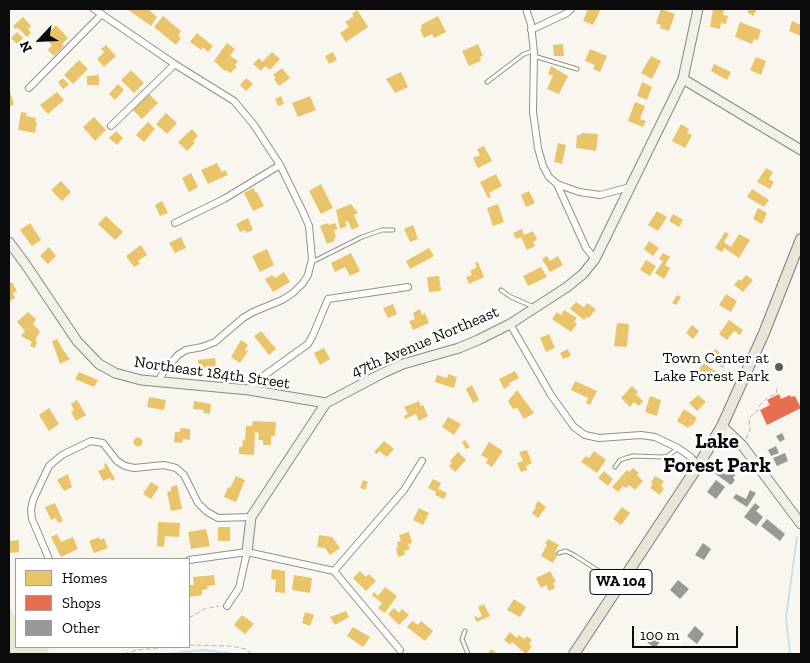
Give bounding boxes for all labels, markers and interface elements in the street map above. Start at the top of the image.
north arrow [15,15,65,65]
text: N [16,38,36,55]
street label: 47th Avenue Northeast [348,302,502,382]
place label: Town Center at Lake Forest Park [654,348,769,386]
street label: Northeast 184th Street [133,353,291,393]
marker: Town Center at Lake Forest Park [773,361,785,373]
district label: Lake Forest Park [663,429,771,479]
legend [15,558,190,648]
text: Homes [62,569,107,587]
road number: WA 104 [590,570,652,594]
text: Shops [62,594,101,612]
scale bar [635,616,741,648]
text: Other [62,619,100,637]
text: 100 m [640,626,679,644]

